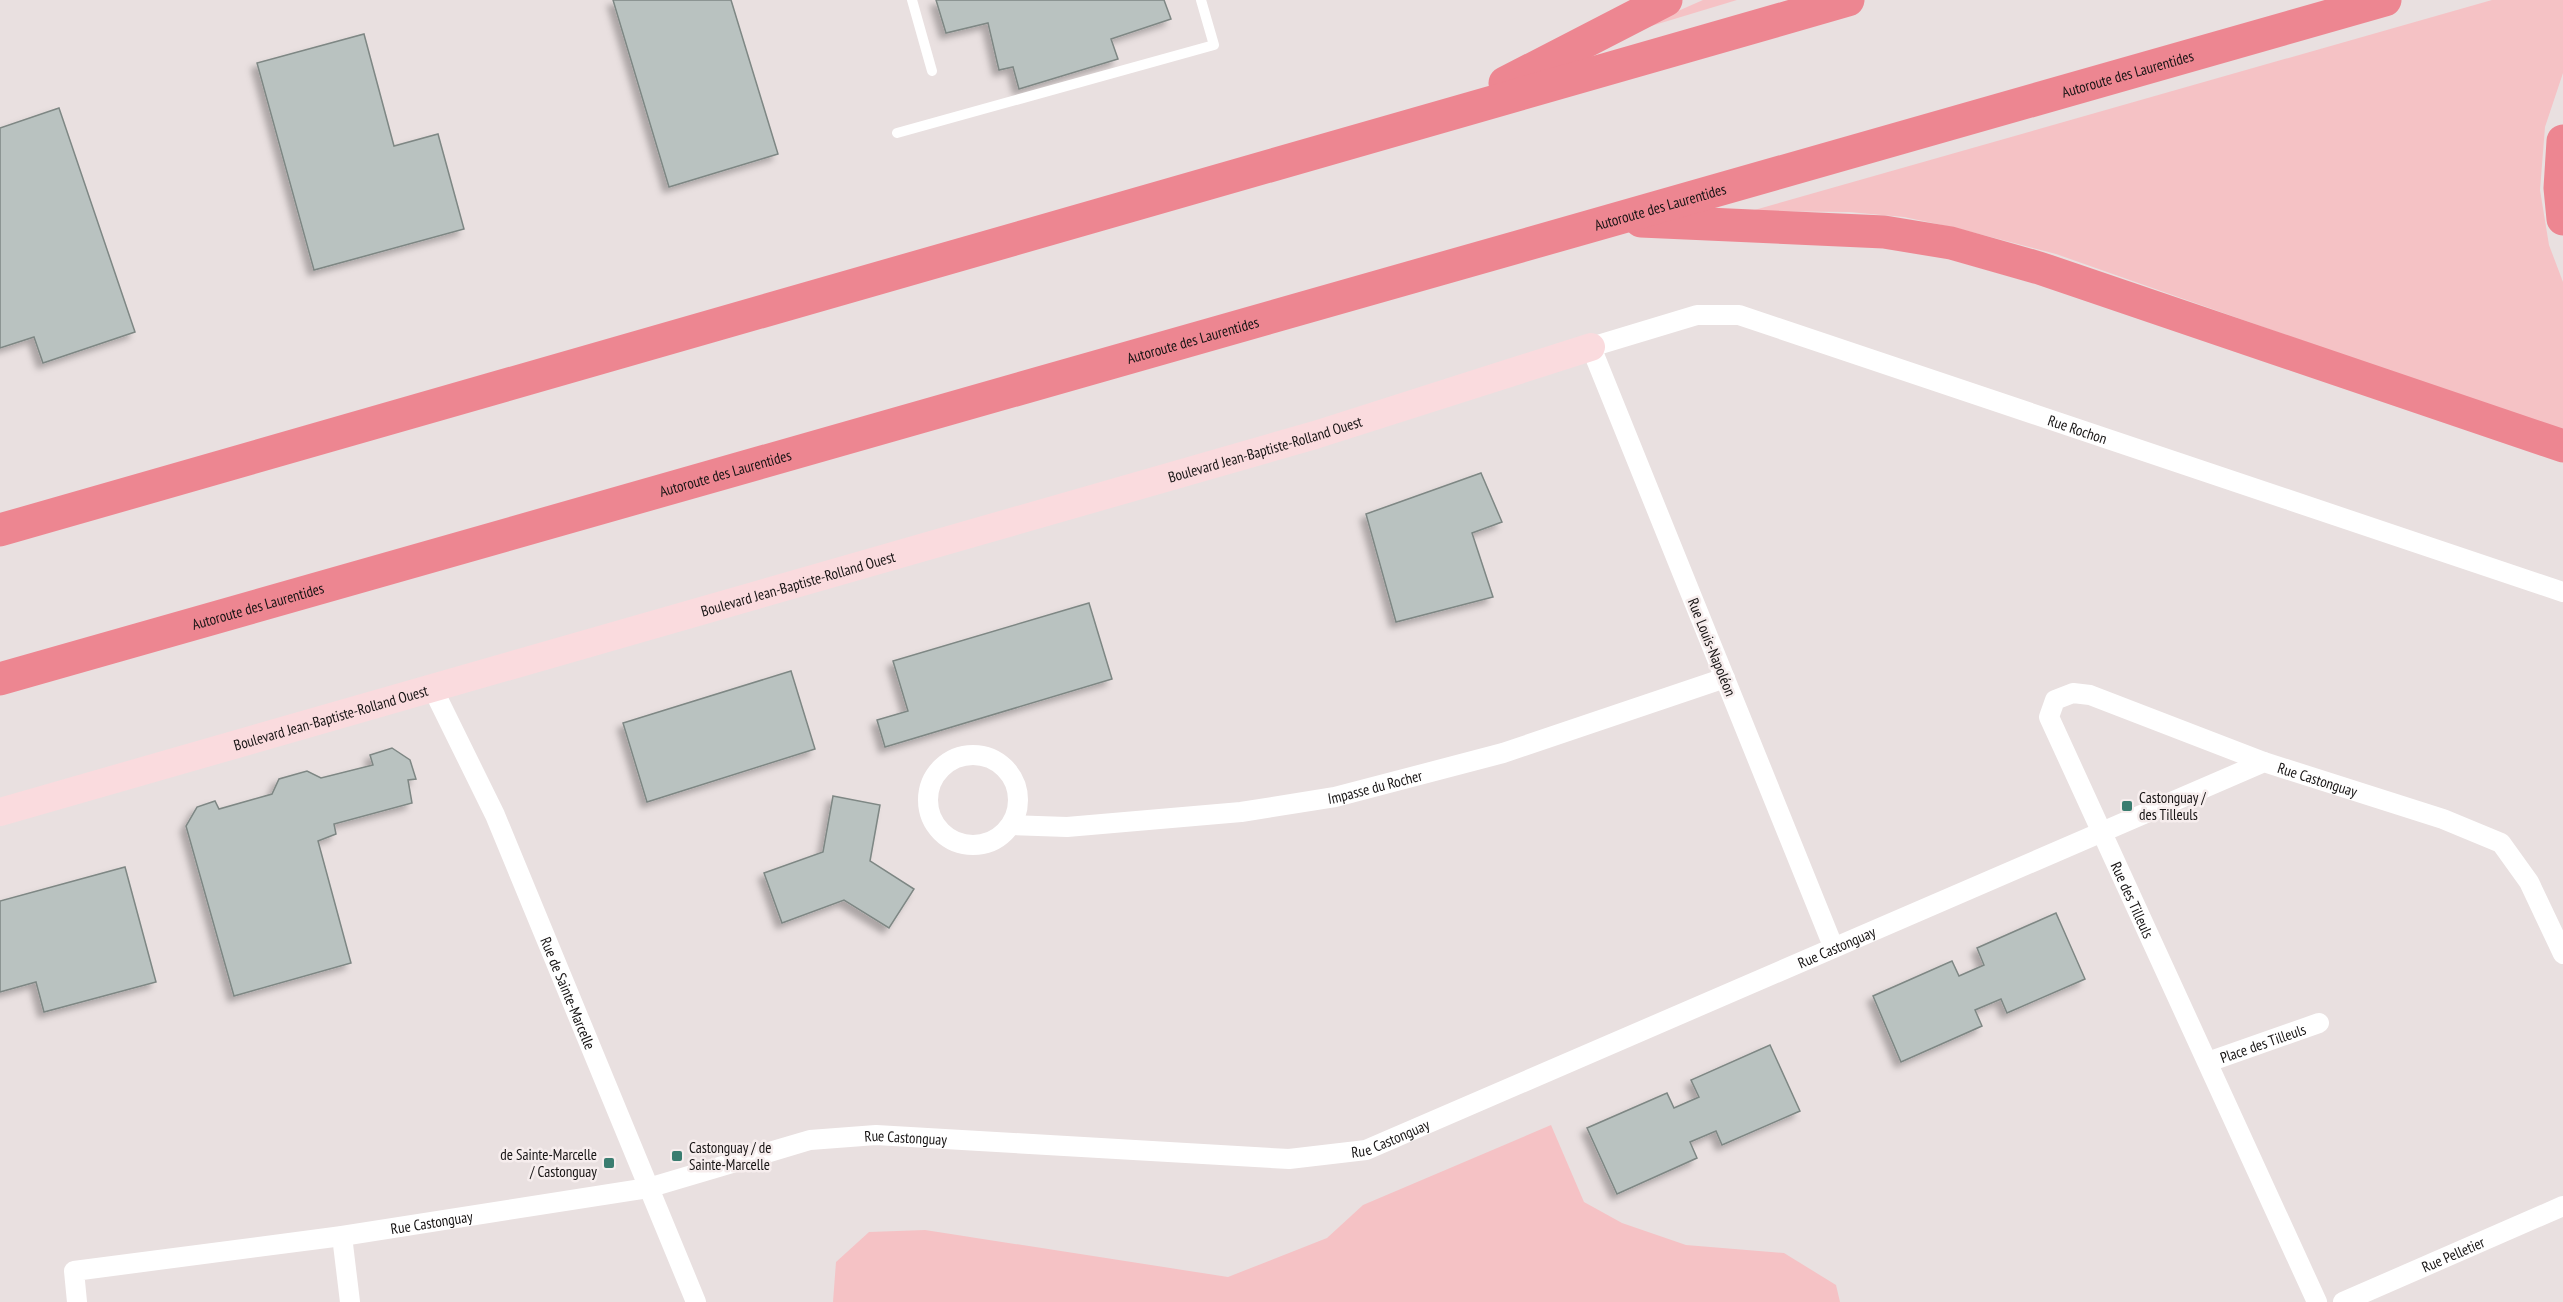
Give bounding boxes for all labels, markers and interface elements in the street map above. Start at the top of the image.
street label: Autoroute des Laurentides [2059,46,2196,101]
street label: Autoroute des Laurentides [1592,179,1728,234]
street label: Autoroute des Laurentides [1124,312,1261,367]
street label: Rue Rochon [2046,410,2110,448]
street label: Boulevard Jean-Baptiste-Rolland Ouest [1166,411,1364,486]
street label: Autoroute des Laurentides [657,445,793,500]
street label: Boulevard Jean-Baptiste-Rolland Ouest [698,546,897,620]
street label: Autoroute des Laurentides [190,578,326,633]
street label: Rue Louis-Napoléon [1684,595,1740,699]
street label: Boulevard Jean-Baptiste-Rolland Ouest [231,680,430,754]
street label: Rue Castonguay [2275,757,2360,801]
street label: Impasse du Rocher [1326,765,1425,808]
place label: Castonguay / des Tilleuls [2139,788,2206,824]
marker: Castonguay / des Tilleuls [2120,799,2134,813]
street label: Rue des Tilleuls [2107,859,2158,941]
street label: Rue Castonguay [1795,921,1878,972]
street label: Rue de Sainte-Marcelle [537,934,600,1052]
street label: Place des Tilleuls [2217,1019,2308,1067]
street label: Rue Castonguay [1350,1114,1432,1161]
street label: Rue Castonguay [864,1125,948,1149]
place label: Castonguay / de Sainte-Marcelle [689,1138,772,1174]
place label: de Sainte-Marcelle / Castonguay [500,1145,597,1181]
marker: Castonguay / de Sainte-Marcelle [670,1149,684,1163]
marker: de Sainte-Marcelle / Castonguay [602,1156,616,1170]
street label: Rue Castonguay [389,1206,474,1238]
street label: Rue Pelletier [2419,1232,2488,1276]

